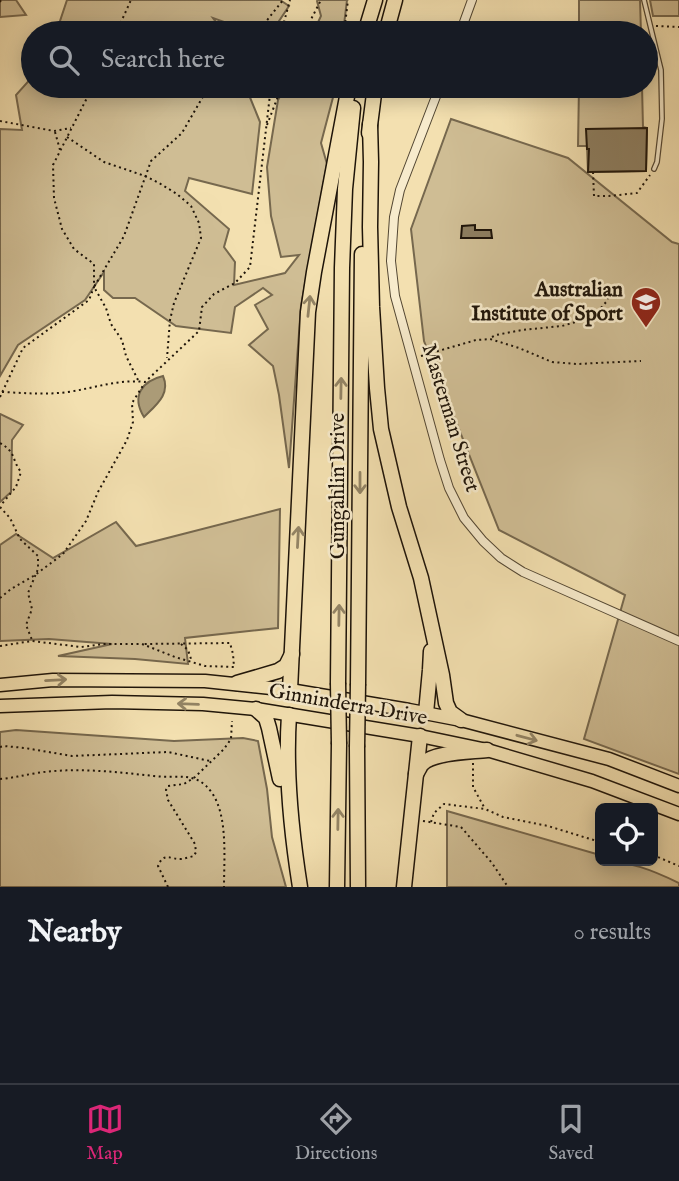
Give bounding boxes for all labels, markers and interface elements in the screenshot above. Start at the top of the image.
search box [21,21,658,98]
icon: search [45,41,83,79]
text: Search here [101,43,225,76]
place label: Australian Institute of Sport [471,277,624,328]
school or university icon: Australian Institute of Sport [629,285,663,329]
one-way arrow [303,295,316,318]
street label: Masterman Street [415,340,485,496]
one-way arrow [334,376,348,399]
street label: Gungahlin Drive [325,412,352,559]
one-way arrow [353,471,366,494]
one-way arrow [292,526,305,549]
one-way arrow [332,604,346,627]
one-way arrow [44,674,67,687]
street label: Ginninderra Drive [267,678,430,732]
one-way arrow [177,697,200,710]
one-way arrow [516,732,538,745]
map controls [595,803,658,866]
button: locate [595,803,658,866]
one-way arrow [331,808,344,831]
text: Nearby [28,914,121,952]
text: 0 results [573,918,651,947]
tab: Map [86,1100,124,1166]
tab: Directions [295,1100,377,1166]
tab: Saved [548,1100,593,1166]

